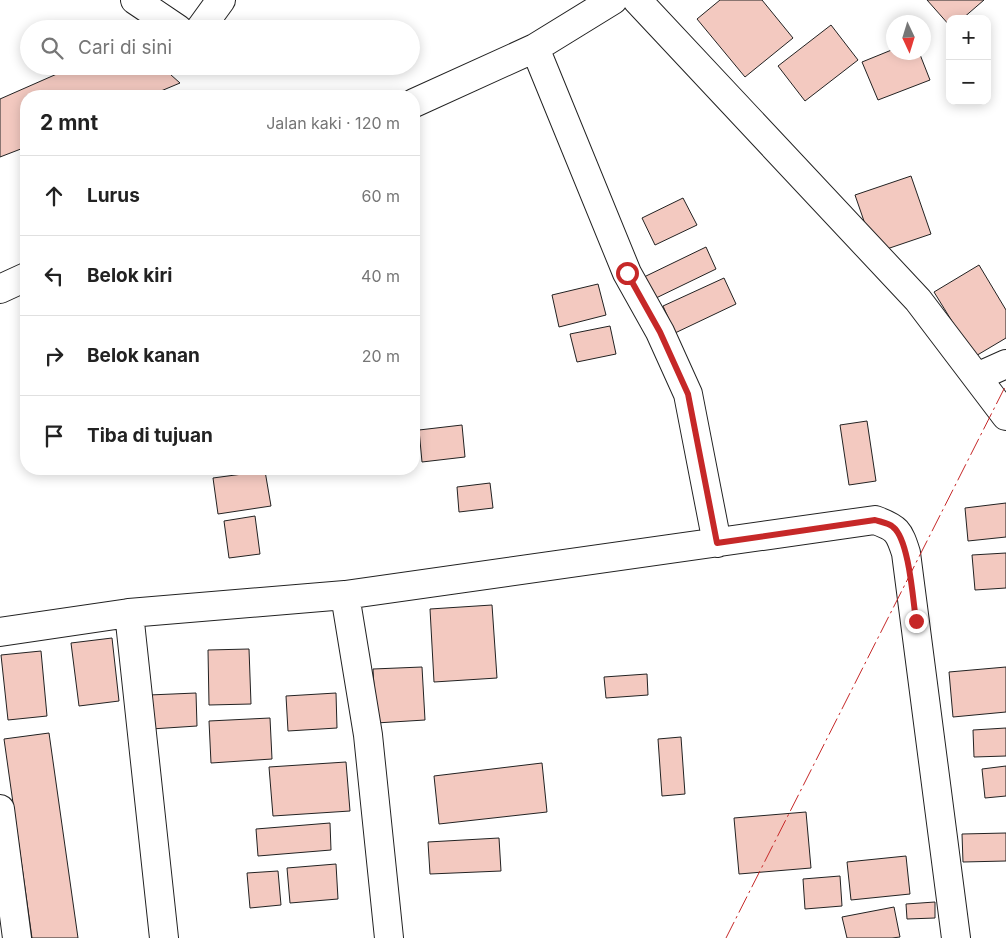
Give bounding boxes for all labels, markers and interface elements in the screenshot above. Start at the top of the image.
north arrow [886,15,931,60]
map controls [946,15,991,105]
button: + [946,15,991,60]
search box [20,20,420,75]
icon: search [38,34,66,62]
text: Cari di sini [78,36,172,59]
button: − [946,60,991,105]
text: 2 mnt [40,110,98,135]
text: Jalan kaki · 120 m [266,113,400,133]
icon: ahead [40,182,68,210]
text: Lurus [87,184,140,207]
text: 60 m [361,186,400,206]
icon: left [40,262,68,290]
route start [616,262,639,285]
text: Belok kiri [87,264,172,287]
text: 40 m [361,266,400,286]
icon: right [40,342,68,370]
text: Belok kanan [87,344,200,367]
text: 20 m [362,346,400,366]
icon: arrive [40,422,68,450]
text: Tiba di tujuan [87,424,213,447]
route end [905,610,928,633]

